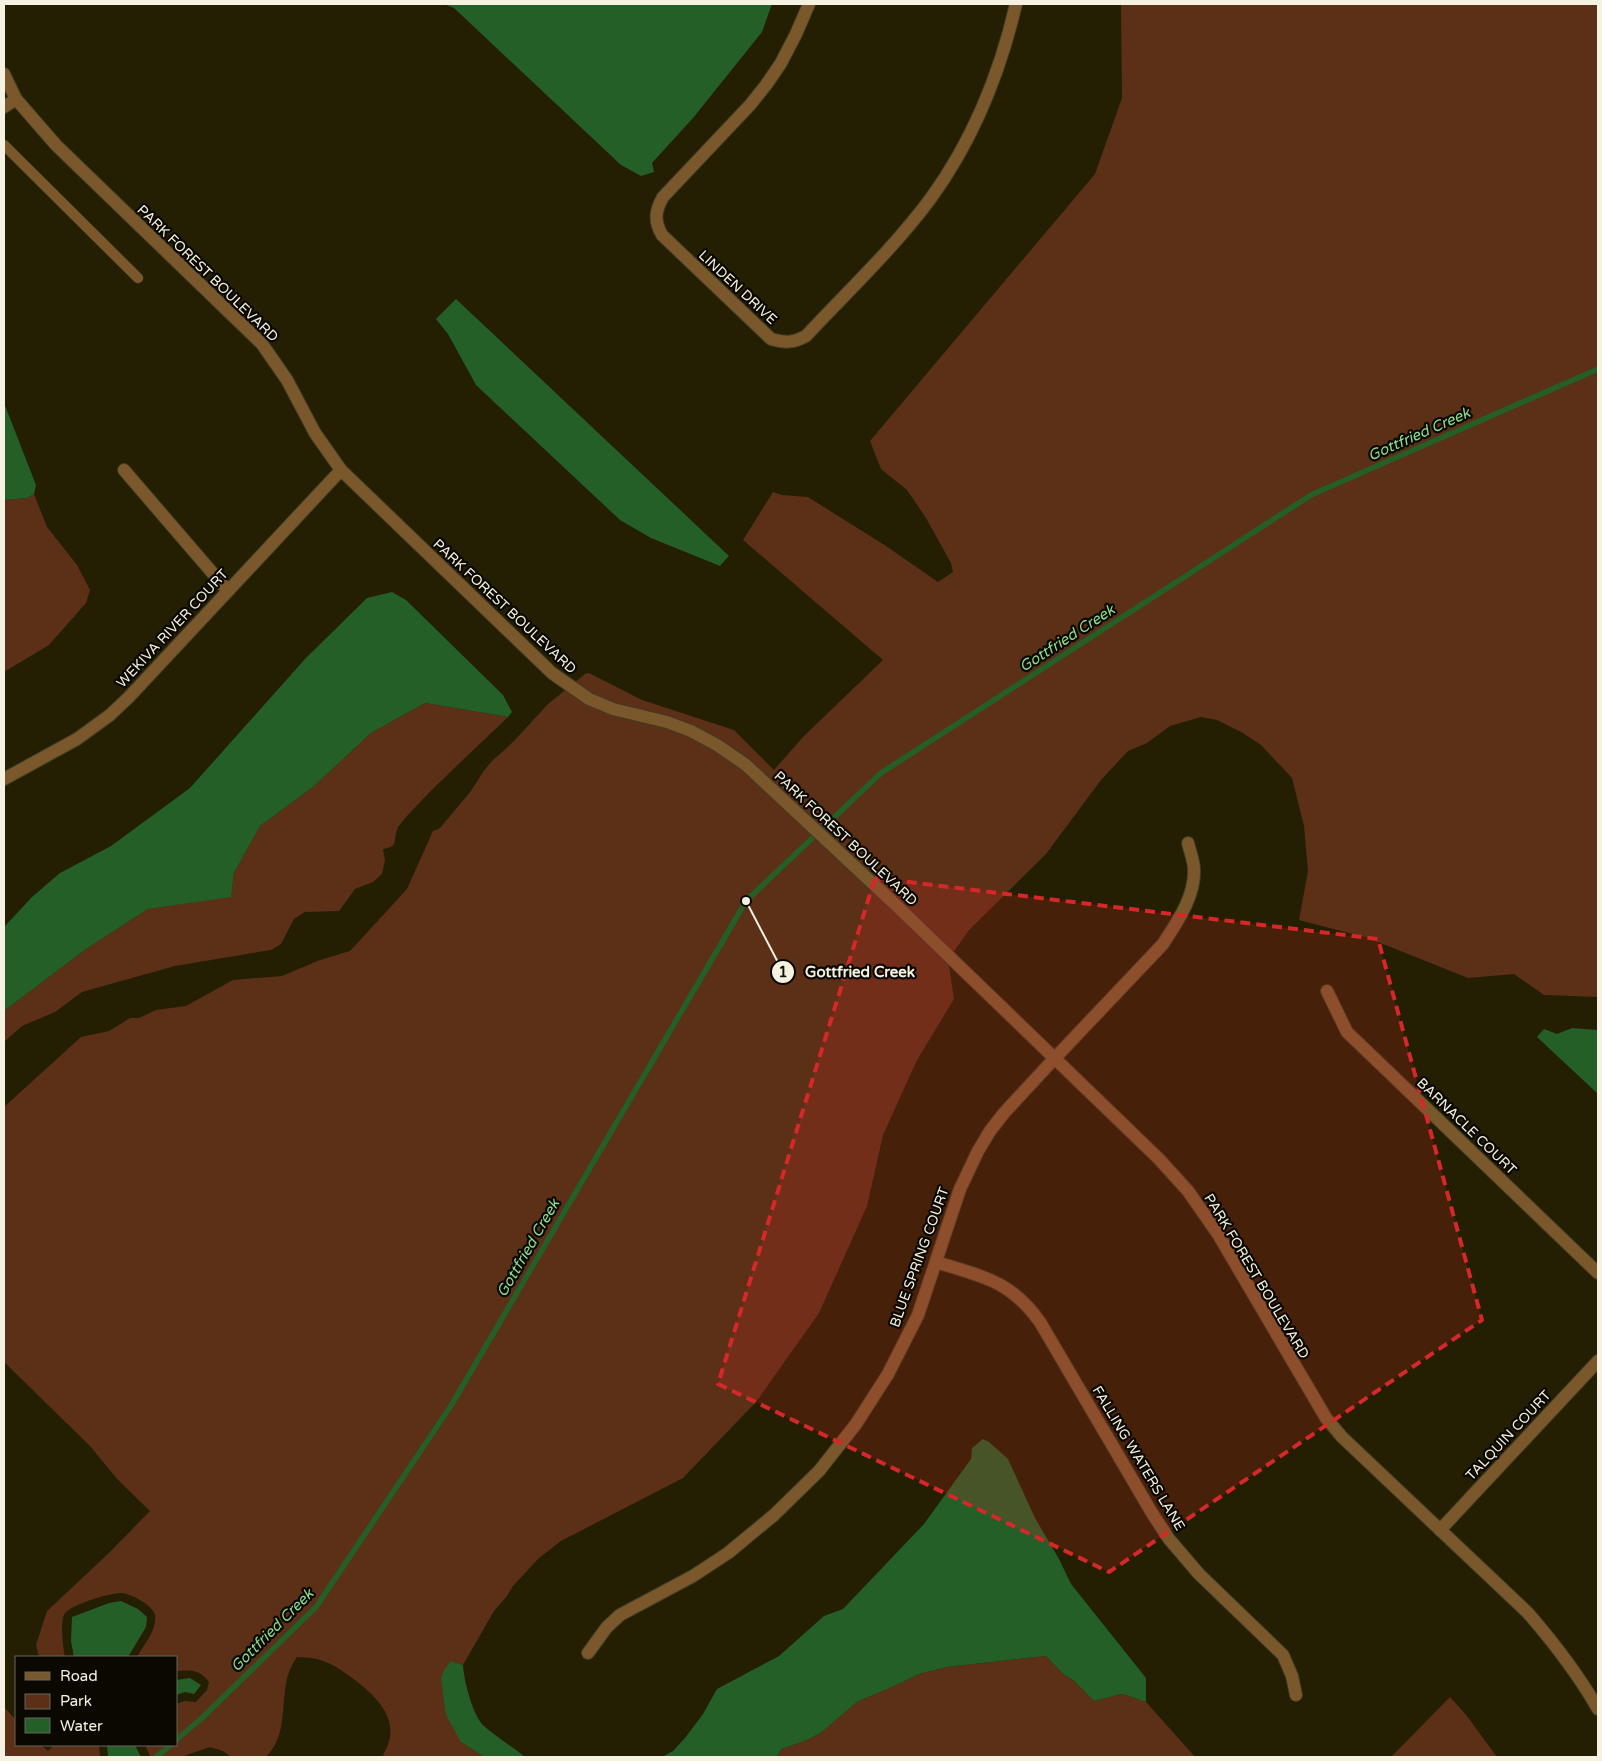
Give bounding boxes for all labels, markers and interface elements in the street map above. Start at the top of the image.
street label: PARK FOREST BOULEVARD [134,201,282,345]
street label: LINDEN DRIVE [695,247,780,328]
water label: Gottfried Creek [1365,403,1475,465]
street label: PARK FOREST BOULEVARD [429,535,580,677]
street label: WEKIVA RIVER COURT [113,565,232,691]
water label: Gottfried Creek [1016,600,1120,675]
street label: PARK FOREST BOULEVARD [770,767,921,909]
callout: Gottfried Creek [770,957,925,987]
text: 1 [778,963,788,981]
text: Gottfried Creek [805,963,915,981]
street label: BARNACLE COURT [1413,1074,1520,1179]
street label: BLUE SPRING COURT [886,1184,953,1330]
street label: PARK FOREST BOULEVARD [1200,1191,1313,1362]
water label: Gottfried Creek [493,1194,564,1300]
street label: FALLING WATERS LANE [1089,1383,1189,1534]
street label: TALQUIN COURT [1462,1386,1555,1484]
water label: Gottfried Creek [227,1583,319,1675]
legend [15,1656,178,1746]
text: Road [60,1667,98,1685]
text: Park [60,1692,92,1710]
text: Water [60,1717,103,1735]

